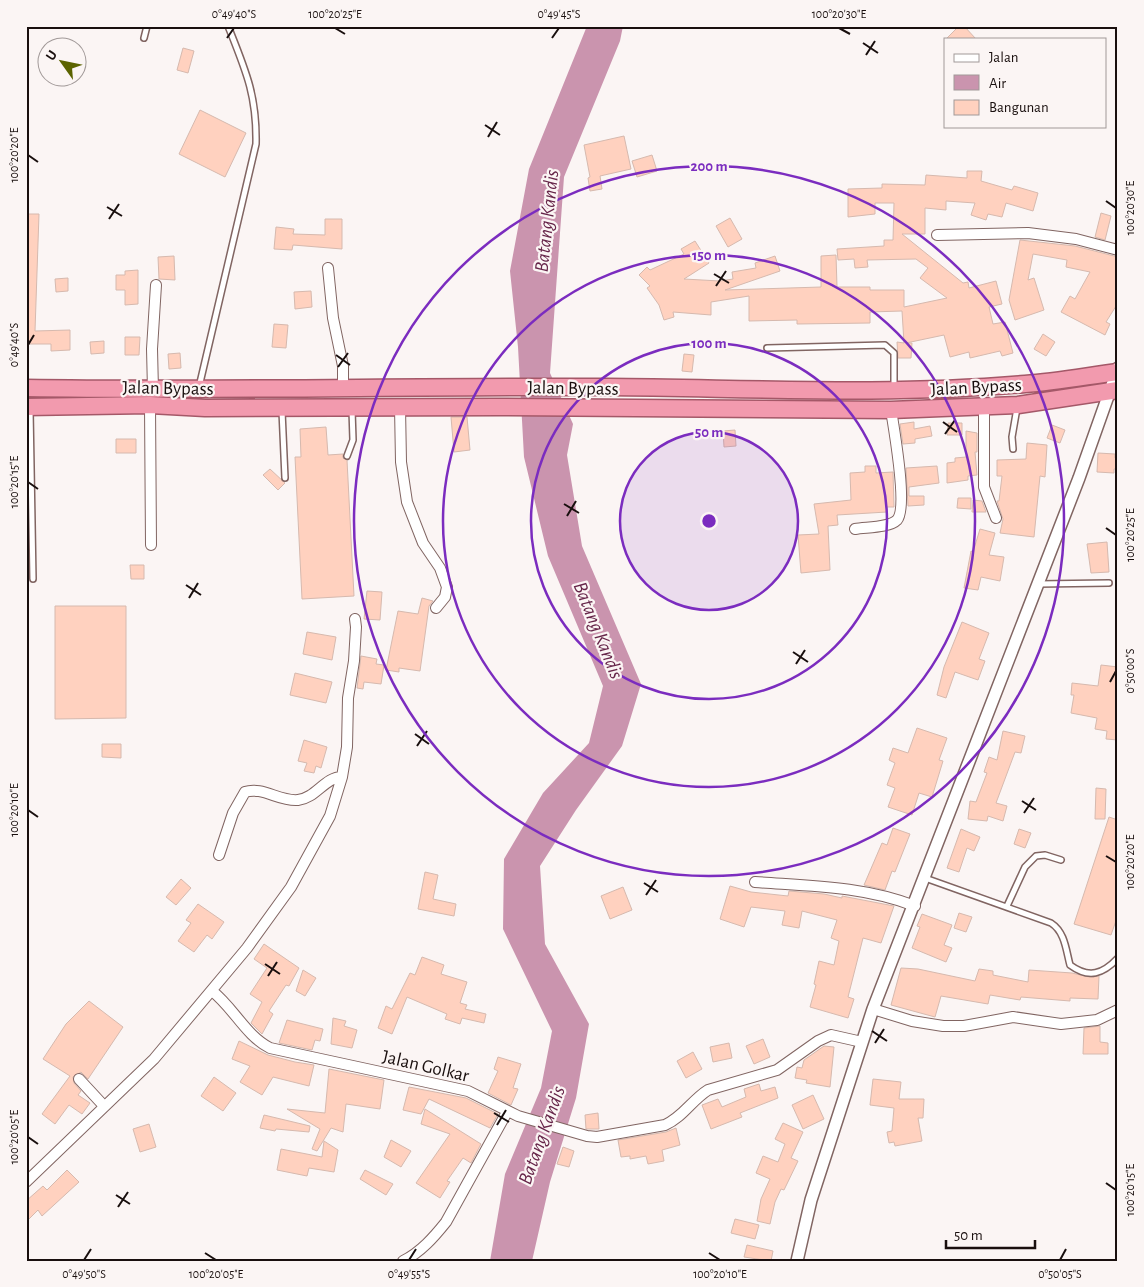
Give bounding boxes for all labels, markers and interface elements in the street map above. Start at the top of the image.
text: 0°49'40"S [212,8,257,20]
text: 100°20'25"E [308,8,362,20]
text: 0°49'45"S [537,8,581,20]
text: 100°20'30"E [812,8,866,20]
north arrow [38,38,88,88]
legend [944,38,1106,128]
text: U [44,48,60,63]
text: Jalan [989,50,1019,65]
text: Air [989,76,1006,91]
text: Bangunan [989,100,1049,115]
text: 100°20'20"E [8,127,20,183]
text: 200 m [690,159,728,174]
water label: Batang Kandis [532,168,562,273]
text: 100°20'30"E [1124,181,1136,235]
text: 150 m [692,248,726,263]
text: 0°49'40"S [8,322,20,367]
text: 100 m [691,336,727,351]
street label: Jalan Bypass [930,376,1022,399]
street label: Jalan Bypass [122,378,214,399]
street label: Jalan Bypass [527,378,619,399]
text: 50 m [695,425,723,440]
text: 100°20'15"E [8,456,20,508]
text: 100°20'25"E [1124,508,1136,562]
centre of rings [700,512,718,530]
water label: Batang Kandis [570,579,627,682]
text: 0°50'00"S [1124,648,1136,693]
text: 100°20'10"E [8,783,20,837]
text: 100°20'20"E [1124,834,1136,890]
street label: Jalan Golkar [380,1047,471,1086]
water label: Batang Kandis [515,1083,569,1187]
text: 100°20'05"E [8,1109,20,1164]
text: 100°20'15"E [1124,1164,1136,1216]
scale bar [946,1217,1035,1249]
text: 50 m [954,1228,983,1243]
text: 0°49'50"S [62,1268,106,1280]
text: 100°20'05"E [189,1268,244,1280]
text: 0°49'55"S [388,1268,430,1280]
text: 100°20'10"E [693,1268,747,1280]
text: 0°50'05"S [1038,1268,1082,1280]

